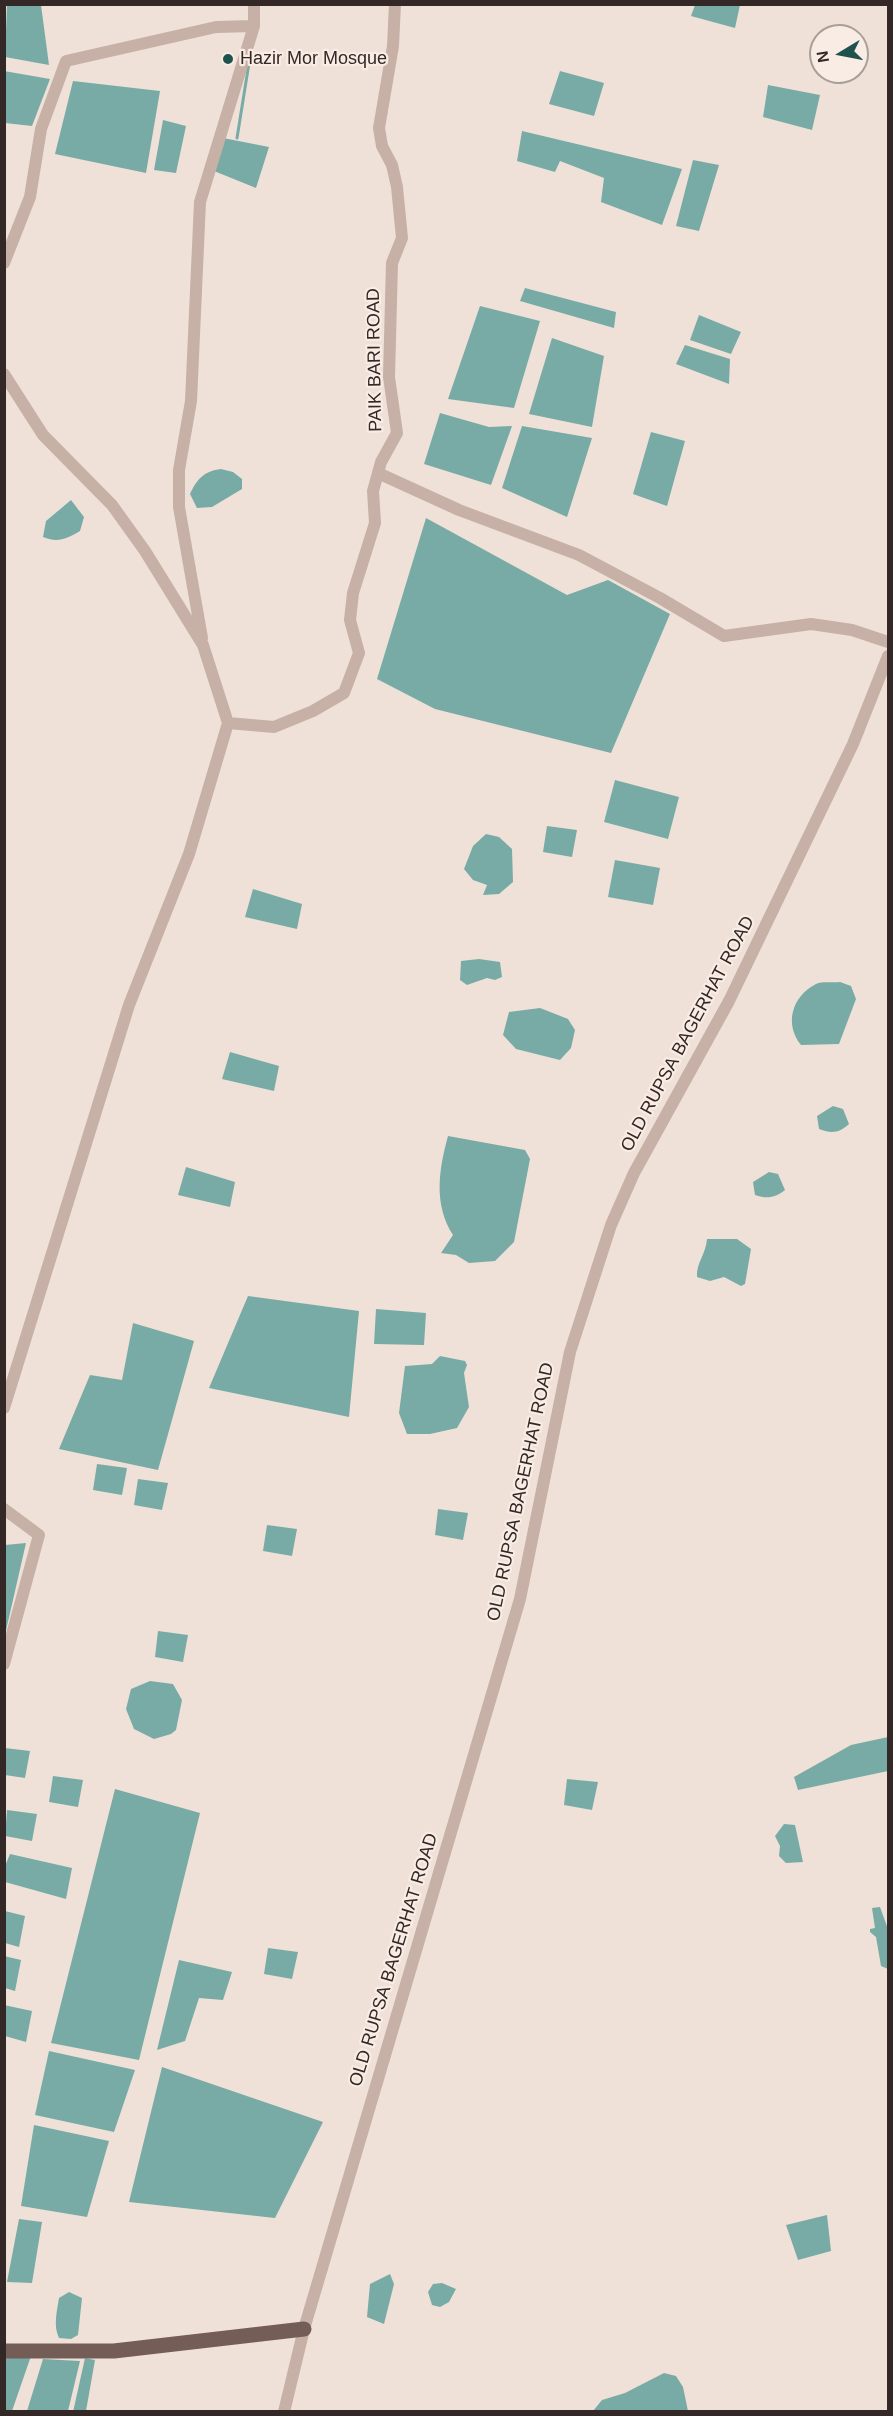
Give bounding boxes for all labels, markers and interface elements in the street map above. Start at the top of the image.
north arrow [809,24,869,84]
place label: Hazir Mor Mosque [240,48,387,70]
text: N [813,50,832,64]
marker: Hazir Mor Mosque [221,52,235,66]
street label: PAIK BARI ROAD [363,288,387,432]
street label: OLD RUPSA BAGERHAT ROAD [617,913,759,1155]
street label: OLD RUPSA BAGERHAT ROAD [483,1361,559,1623]
street label: OLD RUPSA BAGERHAT ROAD [345,1831,443,2089]

